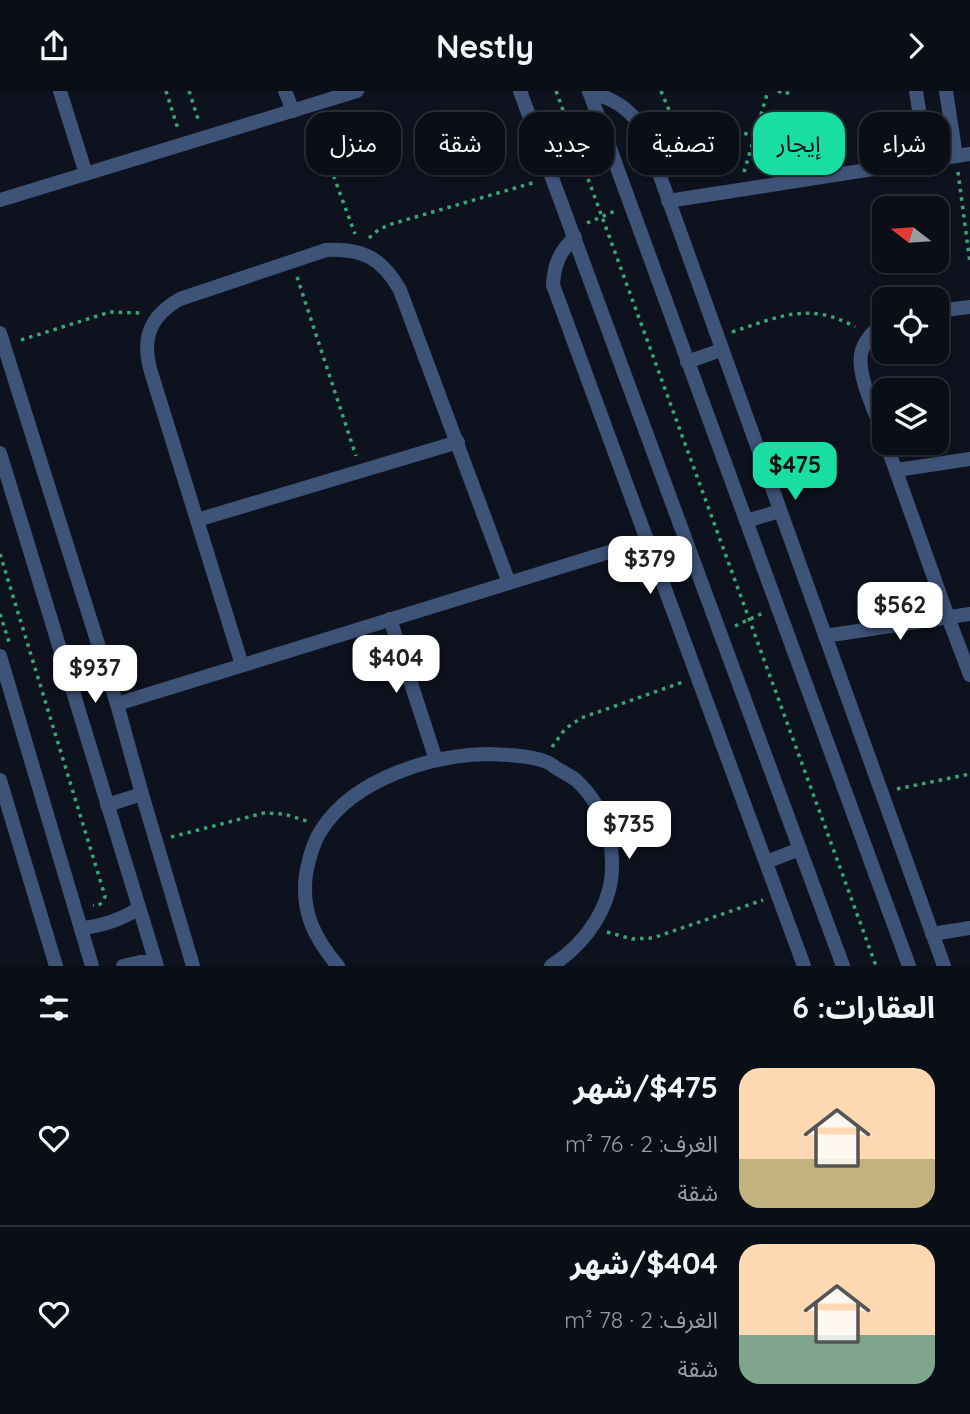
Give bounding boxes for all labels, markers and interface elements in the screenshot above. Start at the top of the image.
text: Nestly [436,26,534,66]
icon: share [35,27,73,65]
icon: forward [897,27,935,65]
chip: منزل [306,112,401,175]
chip: شقة [415,112,505,175]
chip: جديد [519,112,614,175]
chip: تصفية [628,112,739,175]
chip: إيجار [753,112,845,175]
chip: شراء [859,112,950,175]
north arrow [872,196,948,273]
map controls [872,196,949,455]
button: locate [872,287,949,364]
button: layers [872,378,949,455]
pin: $475 [754,443,836,502]
text: $475 [769,450,821,479]
pin: $379 [609,537,691,596]
text: $379 [624,544,676,573]
pin: $562 [859,582,941,642]
text: $562 [874,590,926,619]
pin: $404 [355,635,437,695]
text: $404 [369,643,423,672]
pin: $937 [54,645,136,705]
text: $937 [69,653,121,682]
pin: $735 [588,801,670,861]
text: $735 [603,809,655,838]
text: العقارات: 6 [792,988,935,1026]
icon: filters [35,989,73,1027]
text: $475/شهر [573,1068,718,1106]
icon: home [795,1096,879,1180]
icon: heart [35,1119,73,1157]
text: الغرف: 2 · 76 m² [565,1129,718,1158]
text: شقة [677,1178,718,1207]
text: $404/شهر [570,1244,718,1282]
icon: home [795,1272,879,1356]
icon: heart [35,1295,73,1333]
text: الغرف: 2 · 78 m² [564,1305,718,1334]
text: شقة [677,1354,718,1383]

